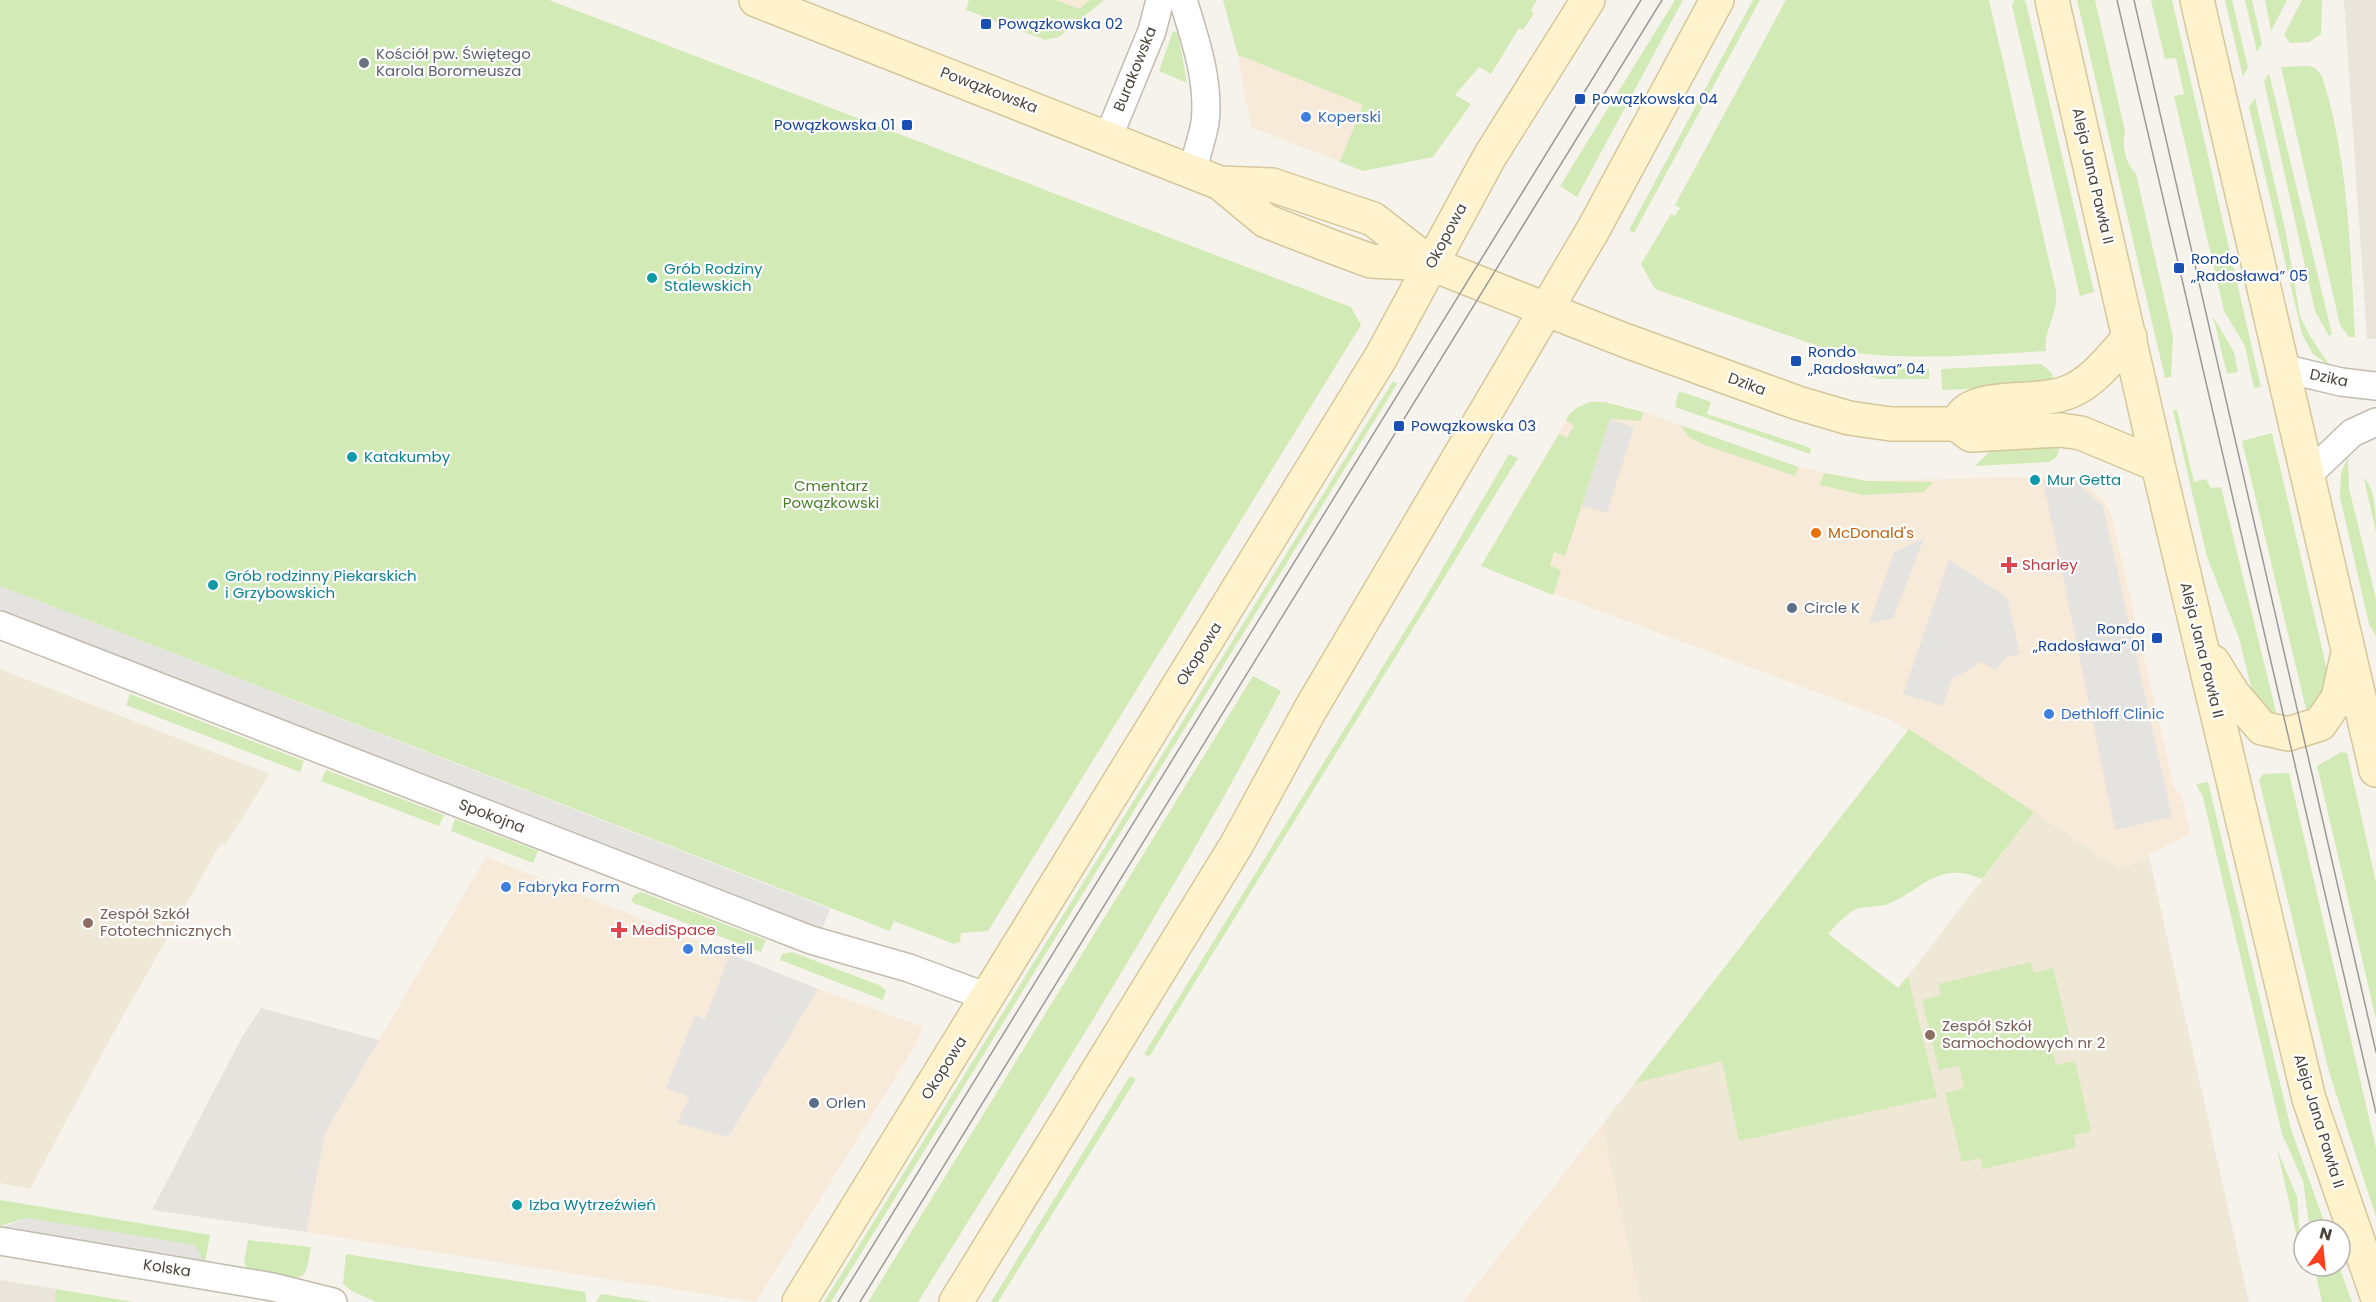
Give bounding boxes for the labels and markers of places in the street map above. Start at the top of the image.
place label: Powązkowska 02 [998,13,1123,34]
marker: Powązkowska 02 [979,17,993,31]
place label: Kościół pw. Świętego Karola Boromeusza [376,43,531,81]
marker: Kościół pw. Świętego Karola Boromeusza [357,56,371,70]
place label: Powązkowska 04 [1592,88,1718,109]
marker: Powązkowska 04 [1573,92,1587,106]
place label: Koperski [1318,106,1381,127]
marker: Koperski [1299,110,1313,124]
place label: Powązkowska 01 [774,114,895,135]
marker: Powązkowska 01 [900,118,914,132]
place label: Rondo „Radosława” 05 [2190,248,2308,286]
place label: Grób Rodziny Stalewskich [664,258,763,296]
marker: Rondo „Radosława” 05 [2172,261,2186,275]
marker: Grób Rodziny Stalewskich [645,271,659,285]
place label: Rondo „Radosława” 04 [1807,341,1925,379]
marker: Rondo „Radosława” 04 [1789,354,1803,368]
place label: Powązkowska 03 [1411,415,1536,436]
marker: Powązkowska 03 [1392,419,1406,433]
place label: Katakumby [364,446,451,467]
marker: Katakumby [345,450,359,464]
place label: Mur Getta [2047,469,2121,490]
marker: Mur Getta [2028,473,2042,487]
place label: McDonald's [1828,522,1914,543]
marker: McDonald's [1809,526,1823,540]
place label: Sharley [2022,554,2078,575]
marker: Sharley [2000,556,2018,574]
place label: Grób rodzinny Piekarskich i Grzybowskich [225,565,417,603]
marker: Grób rodzinny Piekarskich i Grzybowskich [206,578,220,592]
place label: Circle K [1804,597,1860,618]
marker: Circle K [1785,601,1799,615]
place label: Rondo „Radosława” 01 [2032,618,2145,656]
marker: Rondo „Radosława” 01 [2150,631,2164,645]
place label: Dethloff Clinic [2061,703,2165,724]
marker: Dethloff Clinic [2042,707,2056,721]
place label: Fabryka Form [518,876,620,897]
marker: Fabryka Form [499,880,513,894]
place label: Zespół Szkół Fototechnicznych [100,903,232,941]
marker: Zespół Szkół Fototechnicznych [81,916,95,930]
place label: MediSpace [632,919,716,940]
marker: MediSpace [610,921,628,939]
place label: Mastell [700,938,753,959]
marker: Mastell [681,942,695,956]
place label: Zespół Szkół Samochodowych nr 2 [1942,1015,2105,1053]
marker: Zespół Szkół Samochodowych nr 2 [1923,1028,1937,1042]
place label: Orlen [826,1092,866,1113]
marker: Orlen [807,1096,821,1110]
place label: Izba Wytrzeźwień [529,1194,656,1215]
marker: Izba Wytrzeźwień [510,1198,524,1212]

